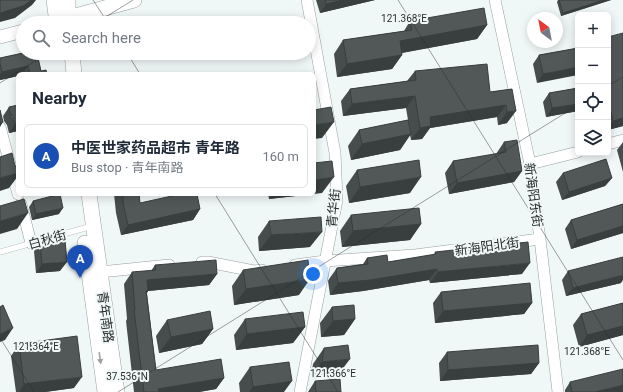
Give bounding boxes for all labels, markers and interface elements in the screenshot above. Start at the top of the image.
north arrow [527,12,563,48]
map controls [575,12,611,156]
button: + [575,12,611,48]
text: 121.368°E [381,13,427,24]
search box [16,16,316,60]
icon: search [30,27,52,49]
text: Search here [62,29,141,47]
button: − [575,48,611,84]
button: locate [575,84,611,120]
text: Nearby [32,88,87,108]
button: layers [575,120,611,156]
text: 中医世家药品超市 青年路 [71,139,240,157]
text: A [42,149,50,164]
text: 160 m [262,149,299,164]
text: Bus stop · 青年南路 [71,160,184,175]
street label: 新海阳东街 [522,162,545,228]
street label: 青华街 [324,188,343,228]
street label: 白秋街 [26,227,68,252]
street label: 新海阳北街 [454,235,520,258]
pin: A [67,245,93,278]
your location [303,264,323,284]
street label: 青年南路 [94,290,117,344]
text: 121.364°E [13,341,59,352]
text: 121.368°E [564,346,610,357]
one-way arrow [97,352,104,364]
text: 121.366°E [310,368,356,379]
text: 37.536°N [106,371,148,382]

